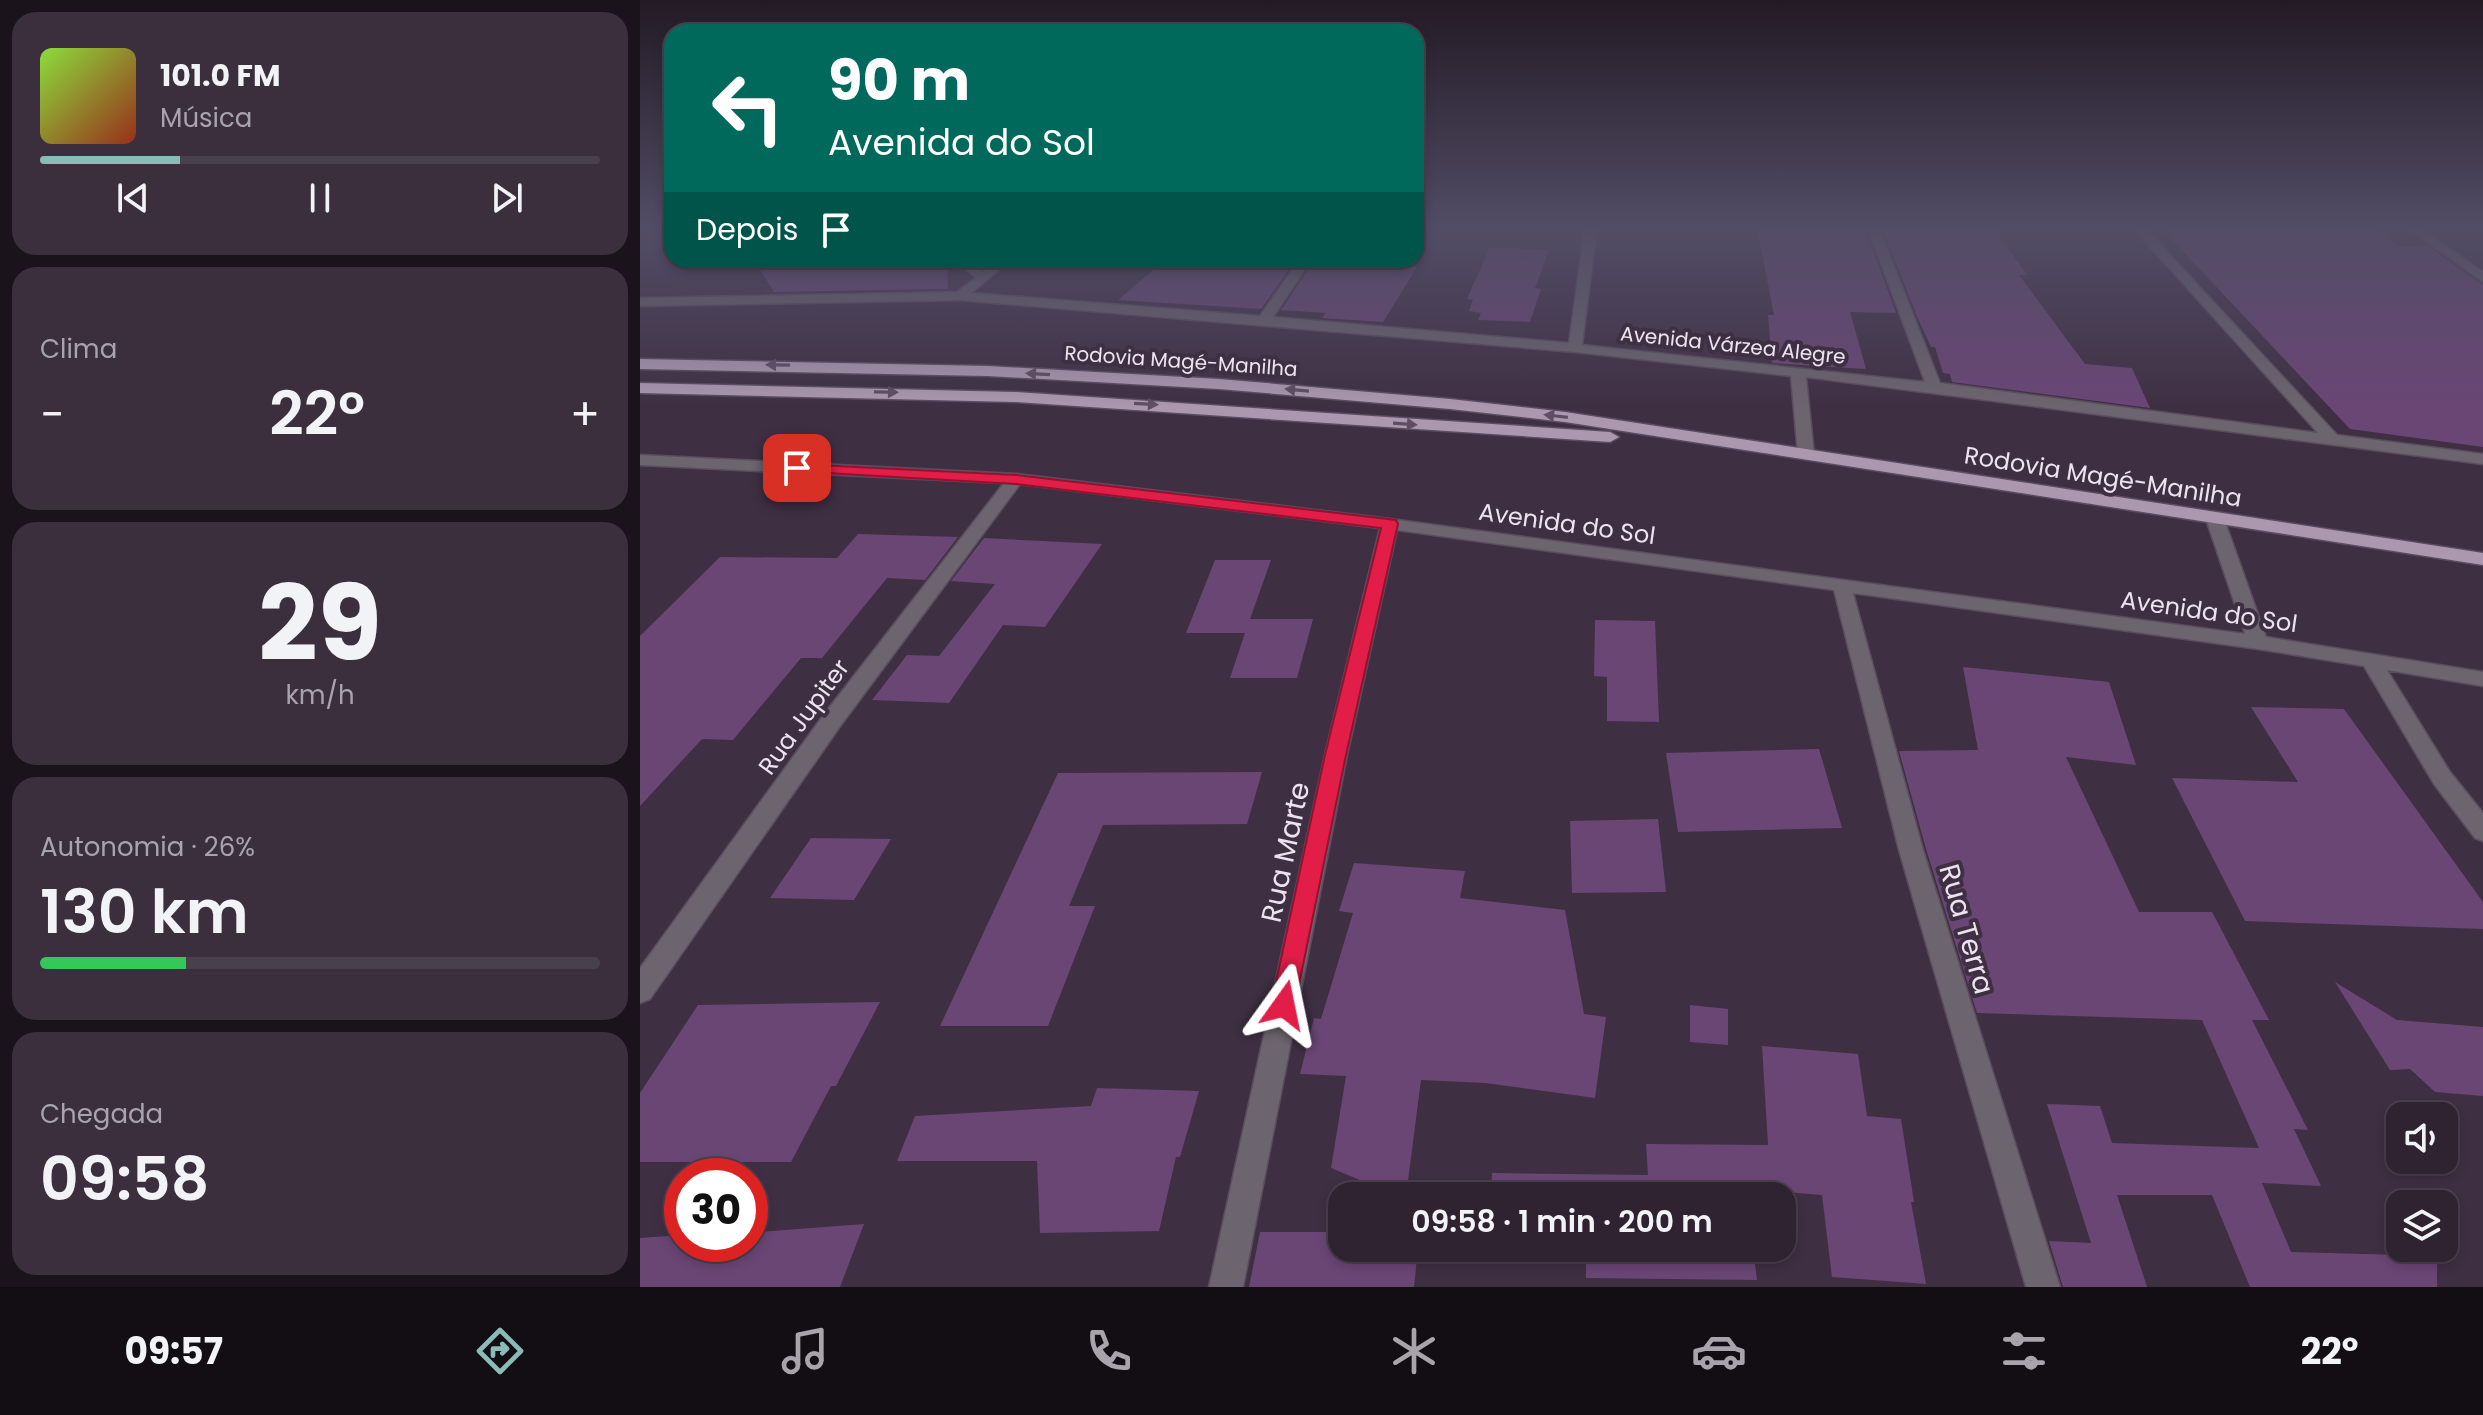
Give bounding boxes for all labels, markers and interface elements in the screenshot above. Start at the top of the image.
text: 90 m [828,41,970,120]
text: 101.0 FM [160,54,280,97]
icon: left [696,56,800,160]
text: Música [160,100,252,136]
text: Avenida do Sol [828,117,1095,168]
icon: previous [111,176,155,220]
icon: pause [298,176,342,220]
icon: next [485,176,529,220]
text: Depois [696,208,798,251]
icon: arrive [814,208,858,252]
street label: Avenida Várzea Alegre [1619,319,1847,371]
text: Clima [40,331,117,367]
street label: Rodovia Magé-Manilha [1063,339,1299,383]
one-way arrow [765,359,790,371]
one-way arrow [1025,367,1050,380]
text: 22° [269,372,365,456]
one-way arrow [1284,383,1309,396]
text: − [40,384,64,445]
text: + [570,384,600,445]
one-way arrow [874,386,899,398]
one-way arrow [1134,398,1159,411]
one-way arrow [1543,409,1568,422]
one-way arrow [1393,418,1418,431]
pin [763,434,831,502]
street label: Rodovia Magé-Manilha [1962,438,2244,515]
icon: arrive [775,446,819,490]
street label: Avenida do Sol [1477,495,1657,552]
text: 29 [258,551,382,696]
street label: Avenida do Sol [2119,583,2299,640]
street label: Rua Jupiter [750,652,857,781]
text: km/h [285,677,355,713]
street label: Rua Marte [1252,778,1319,926]
text: Autonomia · 26% [40,829,255,865]
street label: Rua Terra [1929,860,2004,999]
text: 130 km [40,870,249,954]
position arrow [1242,963,1326,1047]
text: Chegada [40,1096,163,1132]
map controls [2386,1102,2458,1262]
button: sound [2386,1102,2458,1174]
text: 09:58 [40,1137,209,1221]
speed limit sign: 30 [664,1158,768,1262]
button: layers [2386,1190,2458,1262]
text: 09:58 · 1 min · 200 m [1411,1200,1713,1243]
icon: directions [472,1323,528,1379]
icon: music [777,1323,833,1379]
icon: phone [1081,1323,1137,1379]
icon: climate [1386,1323,1442,1379]
icon: car [1691,1323,1747,1379]
icon: filters [1996,1323,2052,1379]
text: 09:57 [124,1326,223,1377]
text: 22° [2301,1326,2358,1377]

